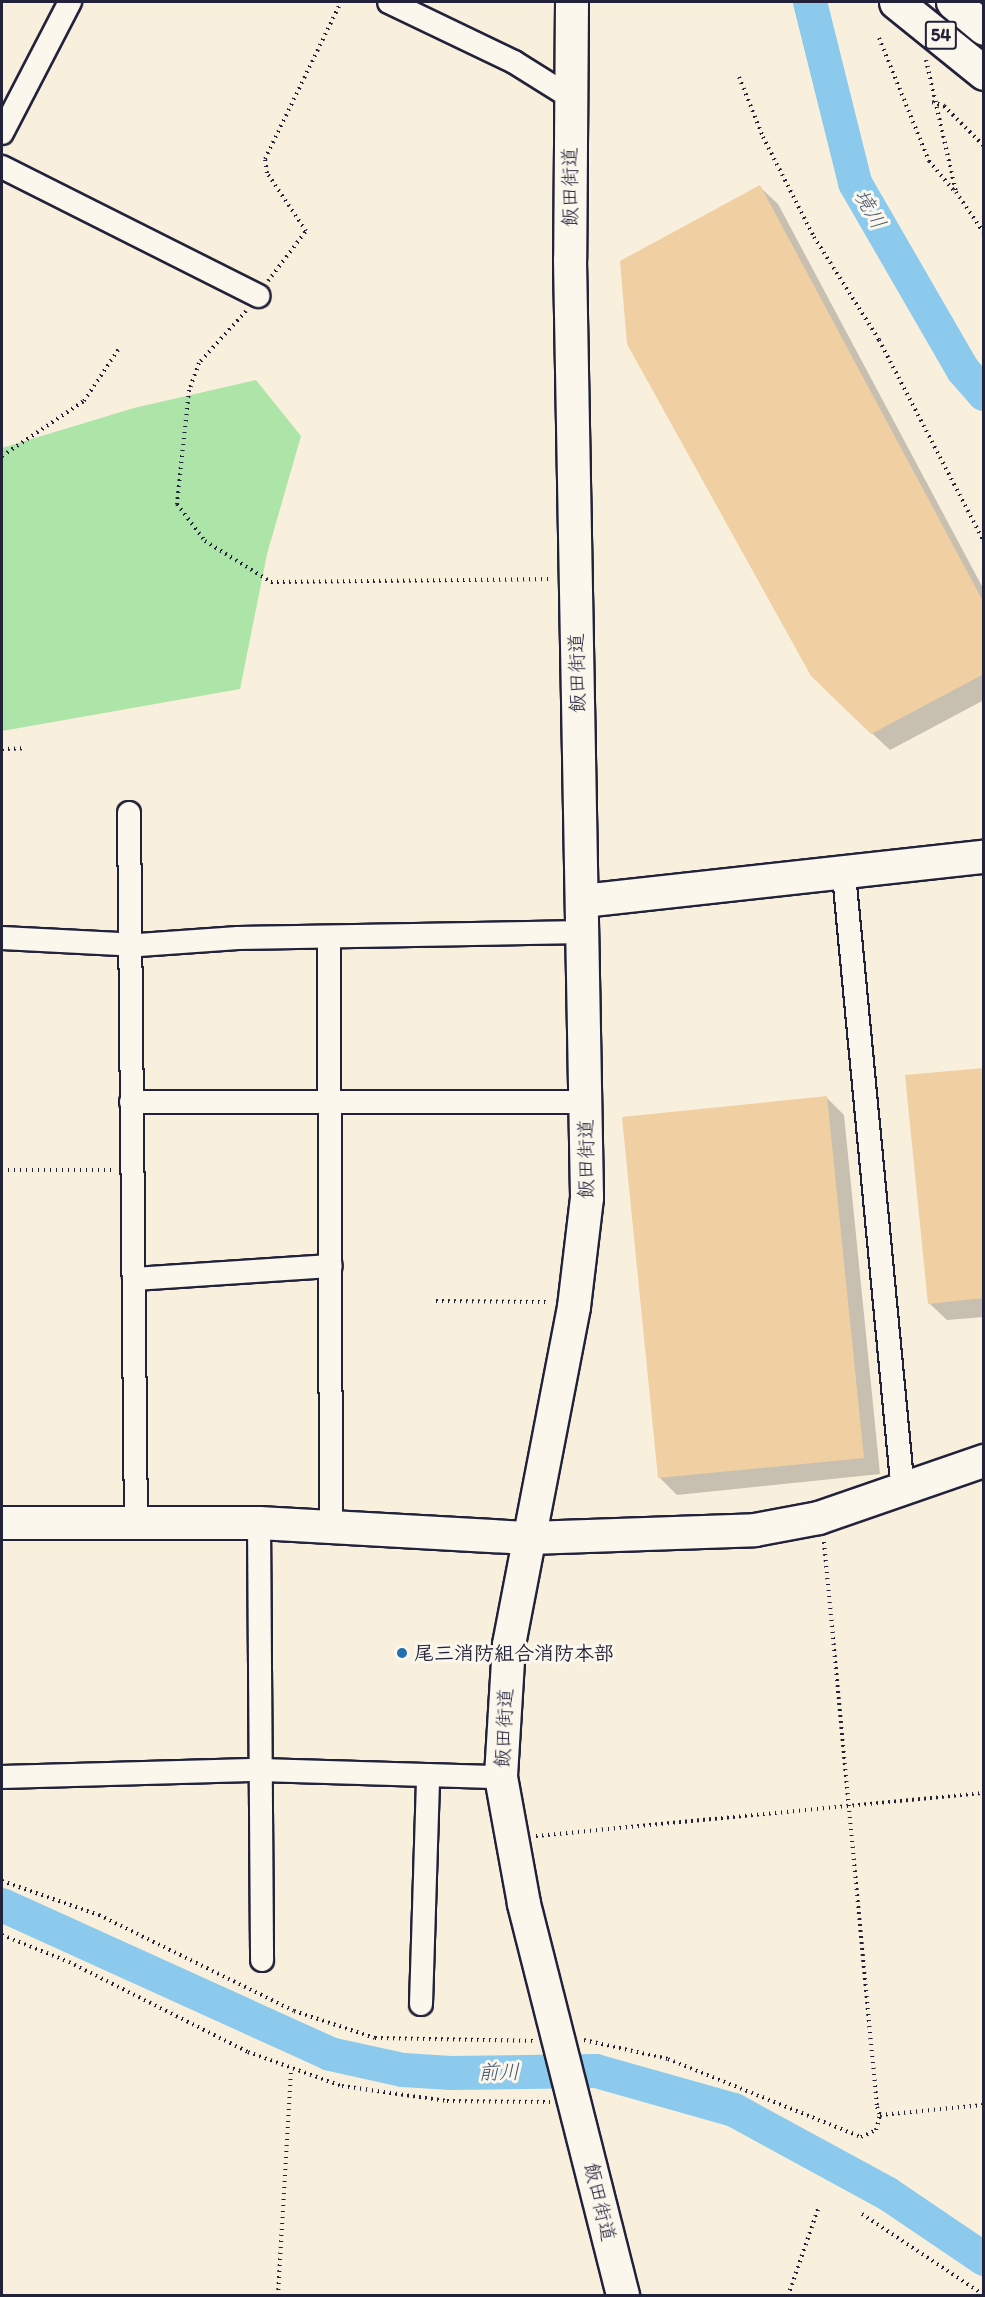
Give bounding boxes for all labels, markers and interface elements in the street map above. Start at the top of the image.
road number: 54 [924,20,958,50]
street label: 飯田街道 [558,147,582,227]
water label: 境川 [849,185,891,233]
street label: 飯田街道 [564,633,590,713]
street label: 飯田街道 [574,1119,598,1199]
place label: 尾三消防組合消防本部 [414,1641,614,1665]
marker: 尾三消防組合消防本部 [395,1646,409,1660]
street label: 飯田街道 [490,1687,518,1769]
water label: 前川 [478,2059,520,2085]
street label: 飯田街道 [579,2160,621,2244]

